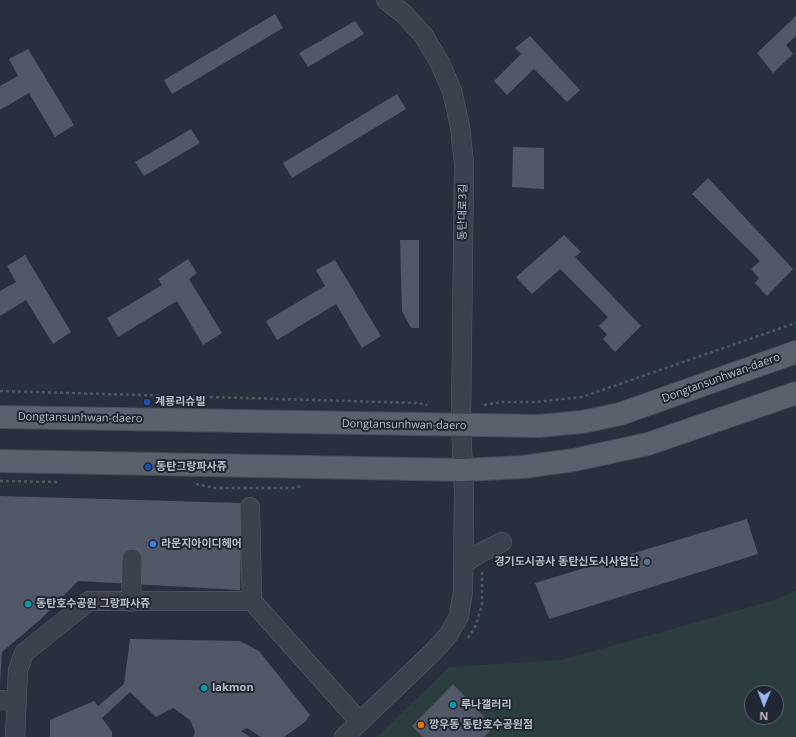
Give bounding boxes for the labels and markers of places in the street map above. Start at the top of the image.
place label: 계룡리슈빌 [155,395,206,409]
marker: 계룡리슈빌 [142,397,152,407]
place label: 동탄그랑파사쥬 [156,460,227,474]
marker: 동탄그랑파사쥬 [143,462,153,472]
place label: 라운지아이디헤어 [161,537,242,551]
marker: 라운지아이디헤어 [148,539,158,549]
place label: 경기도시공사 동탄신도시사업단 [494,555,639,569]
marker: 경기도시공사 동탄신도시사업단 [642,557,652,567]
place label: 동탄호수공원 그랑파사쥬 [36,597,150,611]
marker: 동탄호수공원 그랑파사쥬 [23,599,33,609]
place label: lakmon [212,681,254,695]
marker: lakmon [199,683,209,693]
place label: 루나갤러리 [461,698,512,712]
marker: 루나갤러리 [448,700,458,710]
place label: 깡우동 동탄호수공원점 [429,718,533,732]
marker: 깡우동 동탄호수공원점 [416,720,426,730]

